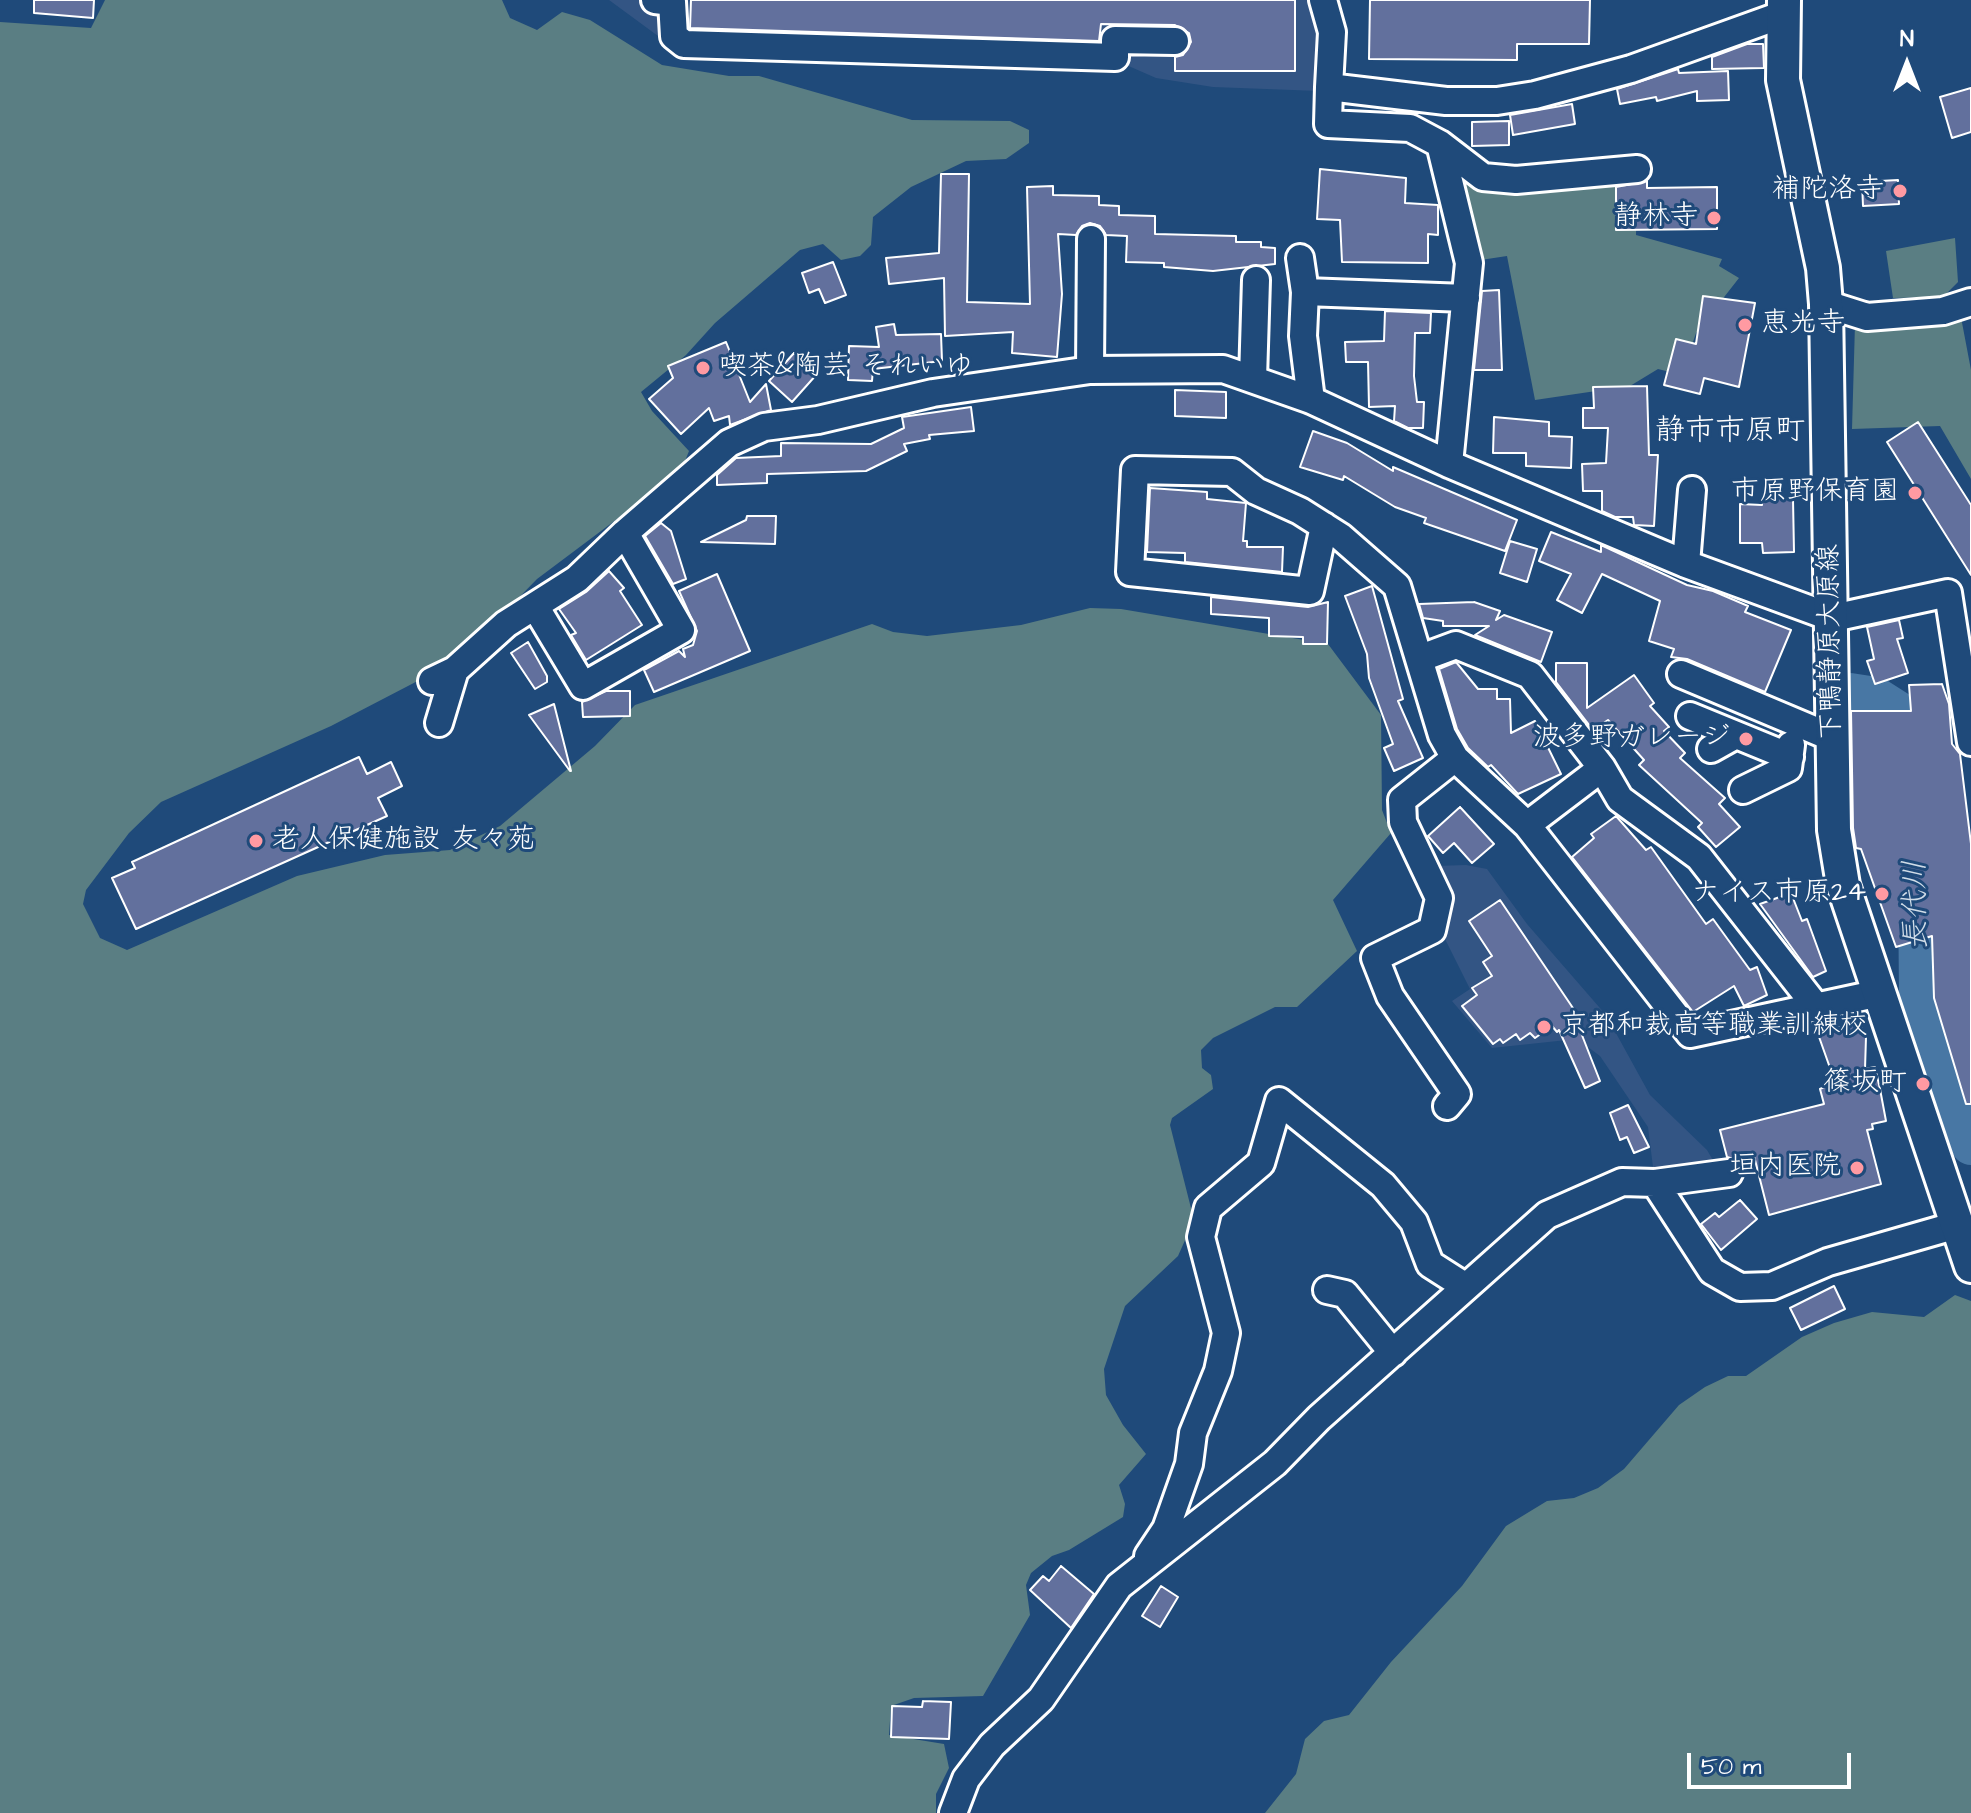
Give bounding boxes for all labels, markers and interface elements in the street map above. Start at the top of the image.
north arrow [1867,24,1947,104]
text: N [1900,24,1914,55]
place label: 補陀洛寺 [1772,174,1884,208]
marker: 補陀洛寺 [1891,182,1909,200]
place label: 静林寺 [1614,201,1698,235]
marker: 静林寺 [1705,209,1723,227]
place label: 恵光寺 [1761,308,1845,342]
marker: 恵光寺 [1736,316,1754,334]
place label: 喫茶&陶芸 それいゆ [719,351,973,385]
marker: 喫茶&陶芸 それいゆ [694,359,712,377]
district label: 静市市原町 [1655,415,1805,451]
place label: 市原野保育園 [1731,476,1899,510]
marker: 市原野保育園 [1906,484,1924,502]
street label: 下鴨静原大原線 [1813,544,1851,740]
place label: 波多野ガレージ [1533,722,1730,756]
marker: 波多野ガレージ [1737,730,1755,748]
place label: 老人保健施設 友々苑 [272,824,535,858]
marker: 老人保健施設 友々苑 [247,832,265,850]
water label: 長代川 [1899,860,1937,950]
place label: ナイス市原24 [1691,877,1866,911]
marker: ナイス市原24 [1873,885,1891,903]
place label: 京都和裁高等職業訓練校 [1560,1010,1868,1044]
marker: 京都和裁高等職業訓練校 [1535,1018,1553,1036]
place label: 篠坂町 [1823,1067,1907,1101]
marker: 篠坂町 [1914,1075,1932,1093]
place label: 垣内医院 [1729,1151,1841,1185]
marker: 垣内医院 [1848,1159,1866,1177]
scale bar [1691,1737,1855,1787]
text: 50 m [1701,1750,1761,1784]

